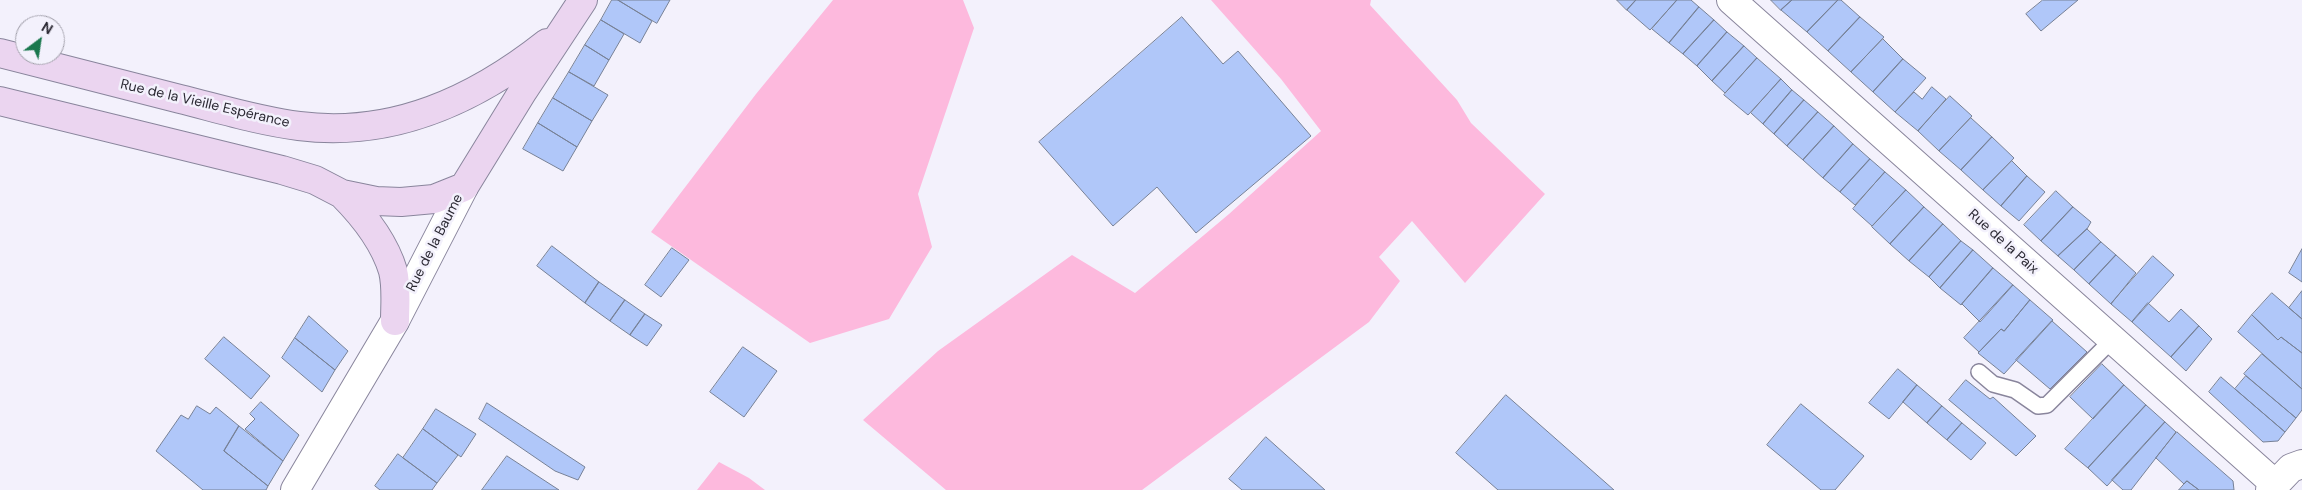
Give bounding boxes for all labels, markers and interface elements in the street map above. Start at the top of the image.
north arrow [15,15,65,65]
text: N [38,18,56,38]
street label: Rue de la Vieille Espérance [119,76,291,132]
street label: Rue de la Baume [403,191,467,295]
street label: Rue de la Paix [1964,206,2042,278]

